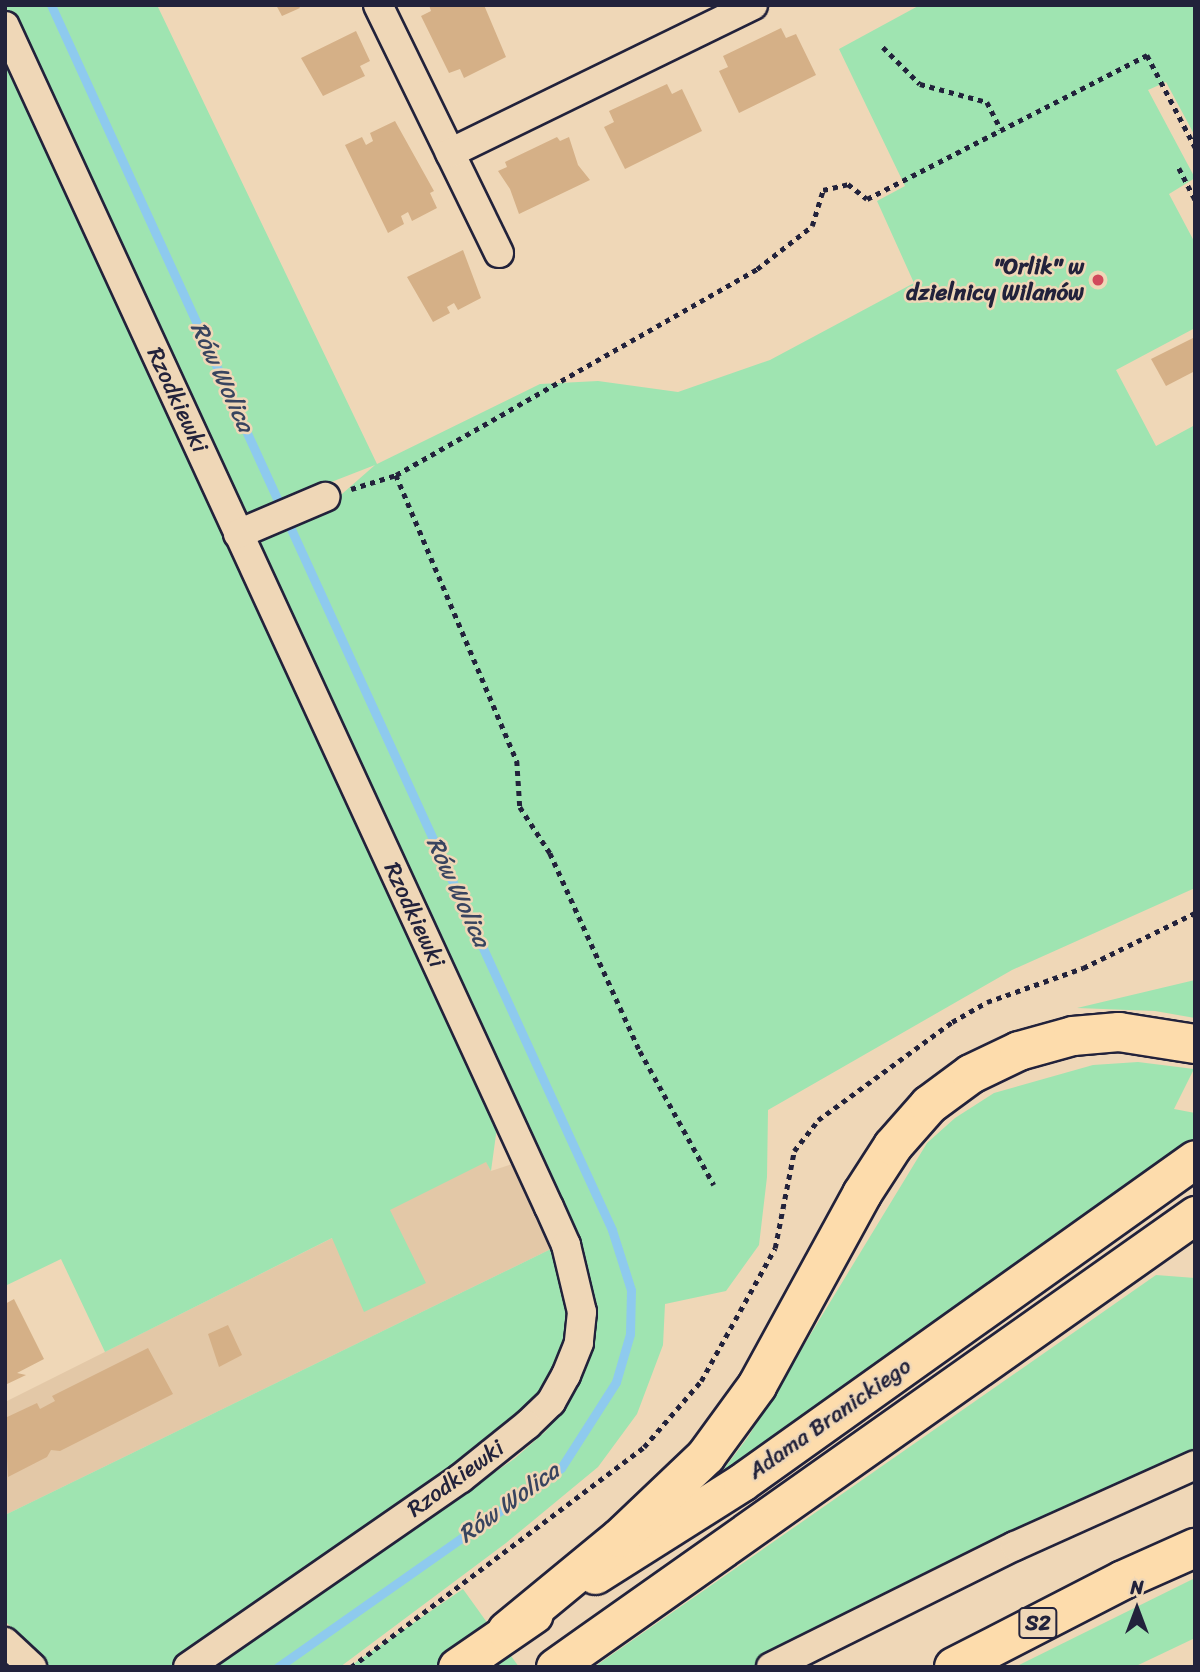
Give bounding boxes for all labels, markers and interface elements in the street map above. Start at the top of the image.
place label: "Orlik" w dzielnicy Wilanów [906,253,1084,307]
marker: "Orlik" w dzielnicy Wilanów [1090,272,1106,288]
water label: Rów Wolica [184,318,260,436]
street label: Rzodkiewki [141,343,213,457]
water label: Rów Wolica [420,833,496,951]
street label: Rzodkiewki [378,858,450,972]
street label: Adama Branickiego [743,1352,917,1486]
street label: Rzodkiewki [402,1435,510,1523]
water label: Rów Wolica [453,1457,565,1549]
text: N [1130,1571,1144,1604]
north arrow [1102,1574,1172,1644]
road number: S2 [1017,1606,1059,1640]

